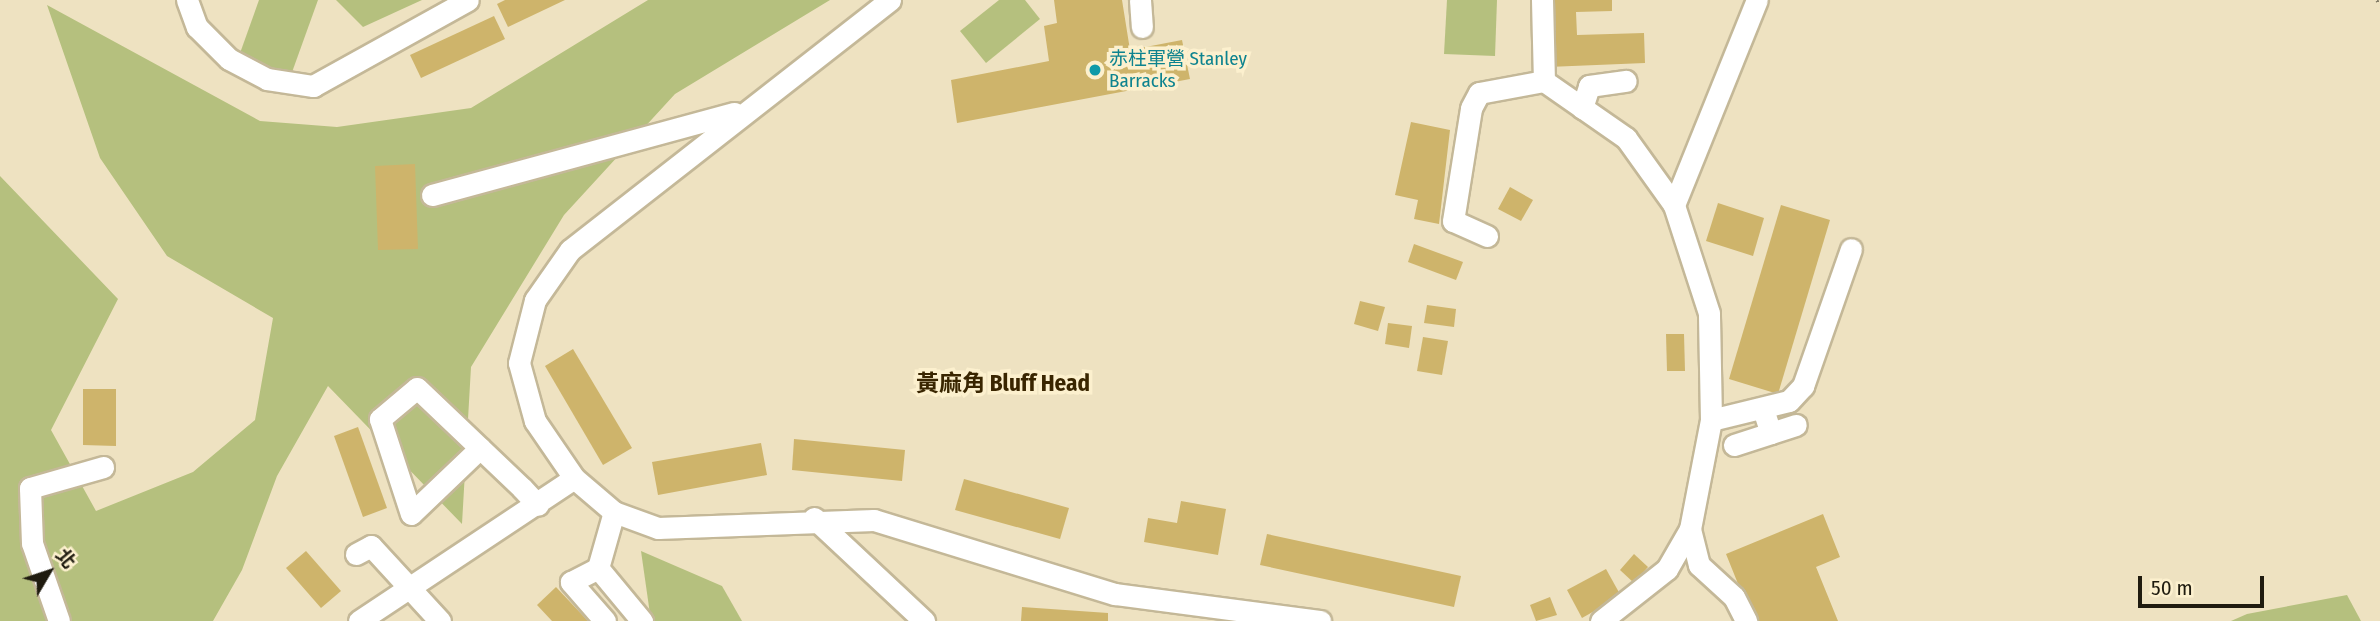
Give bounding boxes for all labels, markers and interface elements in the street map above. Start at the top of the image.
place label: 赤柱軍營 Stanley Barracks [1109,48,1247,92]
marker: 赤柱軍營 Stanley Barracks [1087,62,1103,78]
district label: 黃麻角 Bluff Head [916,369,1090,397]
north arrow [14,537,84,607]
text: 北 [51,544,81,573]
scale bar [2142,562,2268,606]
text: 50 m [2151,575,2193,601]

